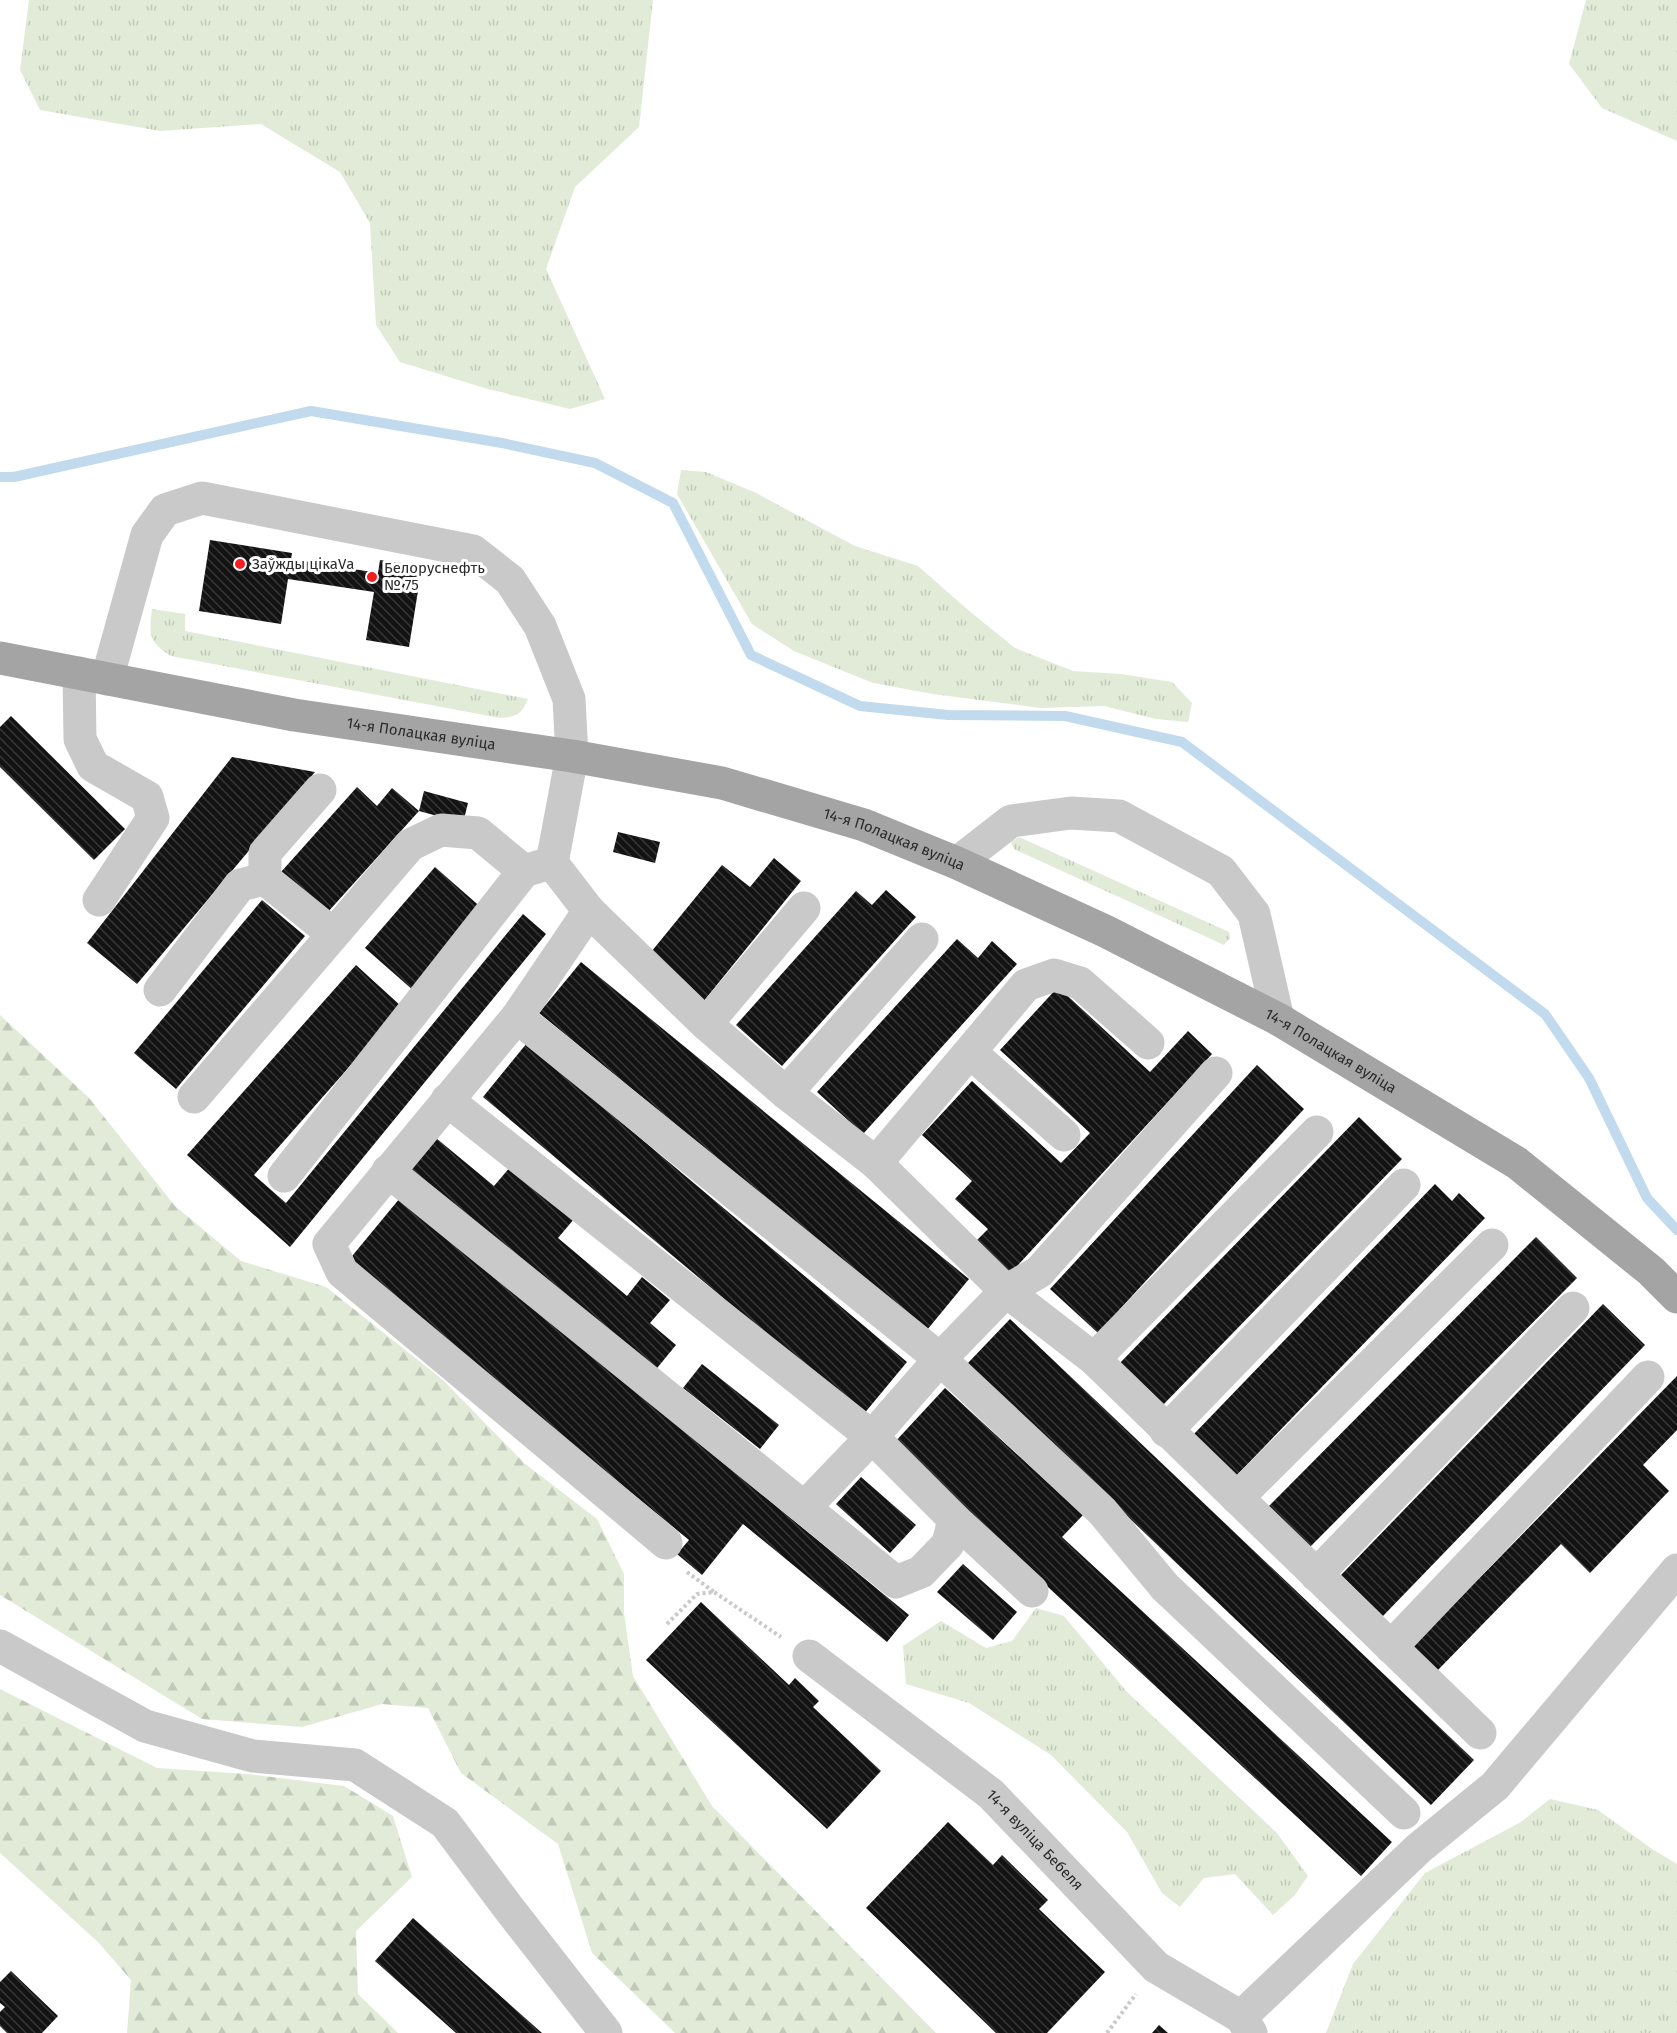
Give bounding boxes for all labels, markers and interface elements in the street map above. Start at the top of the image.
place label: Заўжды цікаVа [252,555,355,573]
marker: Заўжды цікаVа [233,557,247,571]
place label: Белоруснефть № 75 [384,559,485,594]
marker: Белоруснефть № 75 [365,570,379,584]
street label: 14-я Полацкая вуліца [346,714,497,754]
street label: 14-я Полацкая вуліца [821,804,968,874]
street label: 14-я Полацкая вуліца [1262,1005,1400,1097]
street label: 14-я вуліца Бебеля [983,1786,1087,1894]

